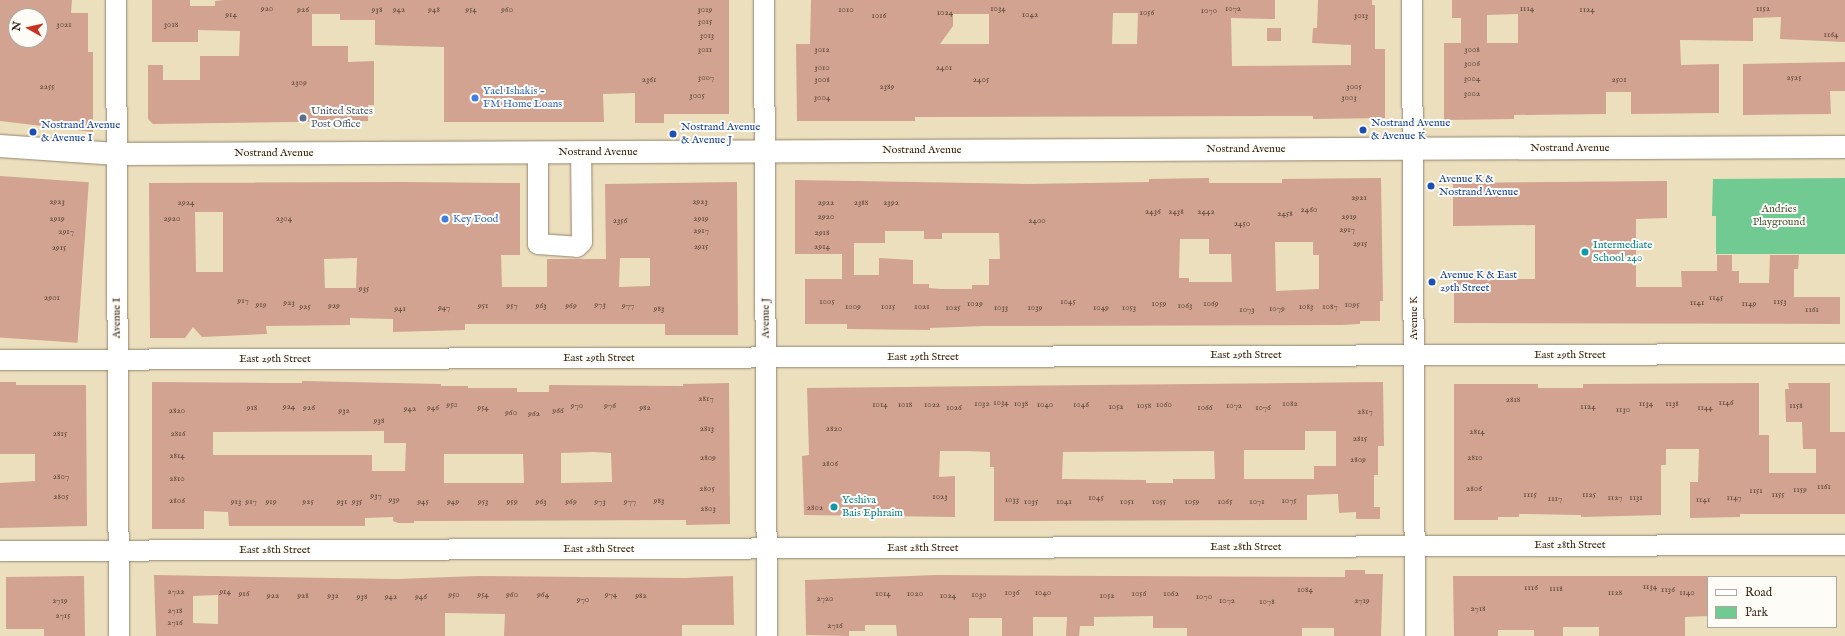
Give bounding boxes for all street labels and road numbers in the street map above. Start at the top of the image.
street label: Nostrand Avenue [1530,141,1610,155]
street label: Nostrand Avenue [1206,142,1286,156]
street label: Nostrand Avenue [882,143,962,157]
street label: Nostrand Avenue [558,145,638,159]
street label: Nostrand Avenue [234,146,314,160]
street label: Avenue K [1407,296,1421,340]
street label: Avenue I [110,298,124,338]
street label: Avenue J [759,298,773,338]
street label: East 29th Street [1210,348,1282,362]
street label: East 29th Street [1534,348,1606,362]
street label: East 29th Street [887,350,959,364]
street label: East 29th Street [563,351,635,365]
street label: East 29th Street [239,352,311,366]
street label: East 28th Street [1534,538,1606,552]
street label: East 28th Street [1210,540,1282,554]
street label: East 28th Street [887,541,959,555]
street label: East 28th Street [563,542,635,556]
street label: East 28th Street [239,543,311,557]

